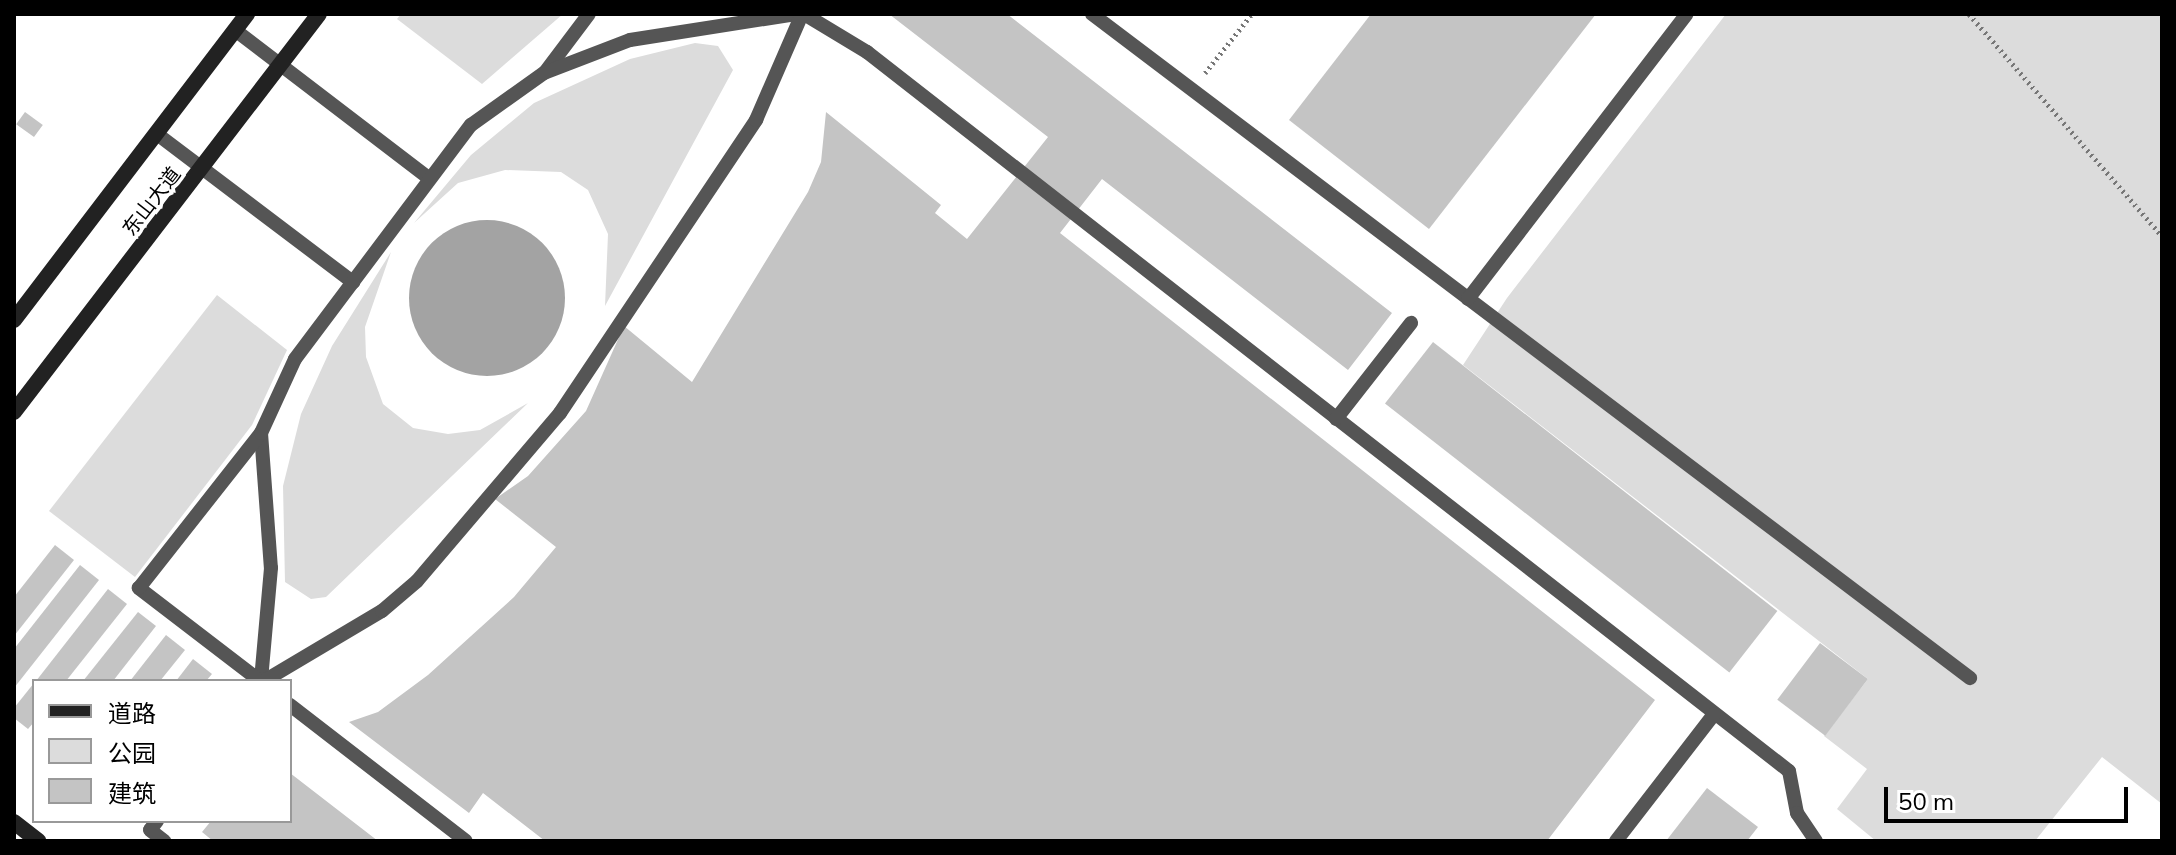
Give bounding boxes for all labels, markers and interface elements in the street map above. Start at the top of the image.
street label: 东山大道 [117,162,185,240]
legend [32,679,292,823]
text: 道路 [108,698,156,728]
text: 公园 [108,738,156,768]
scale bar [1888,771,2132,821]
text: 建筑 [108,778,156,808]
text: 50 m [1898,786,1954,816]

